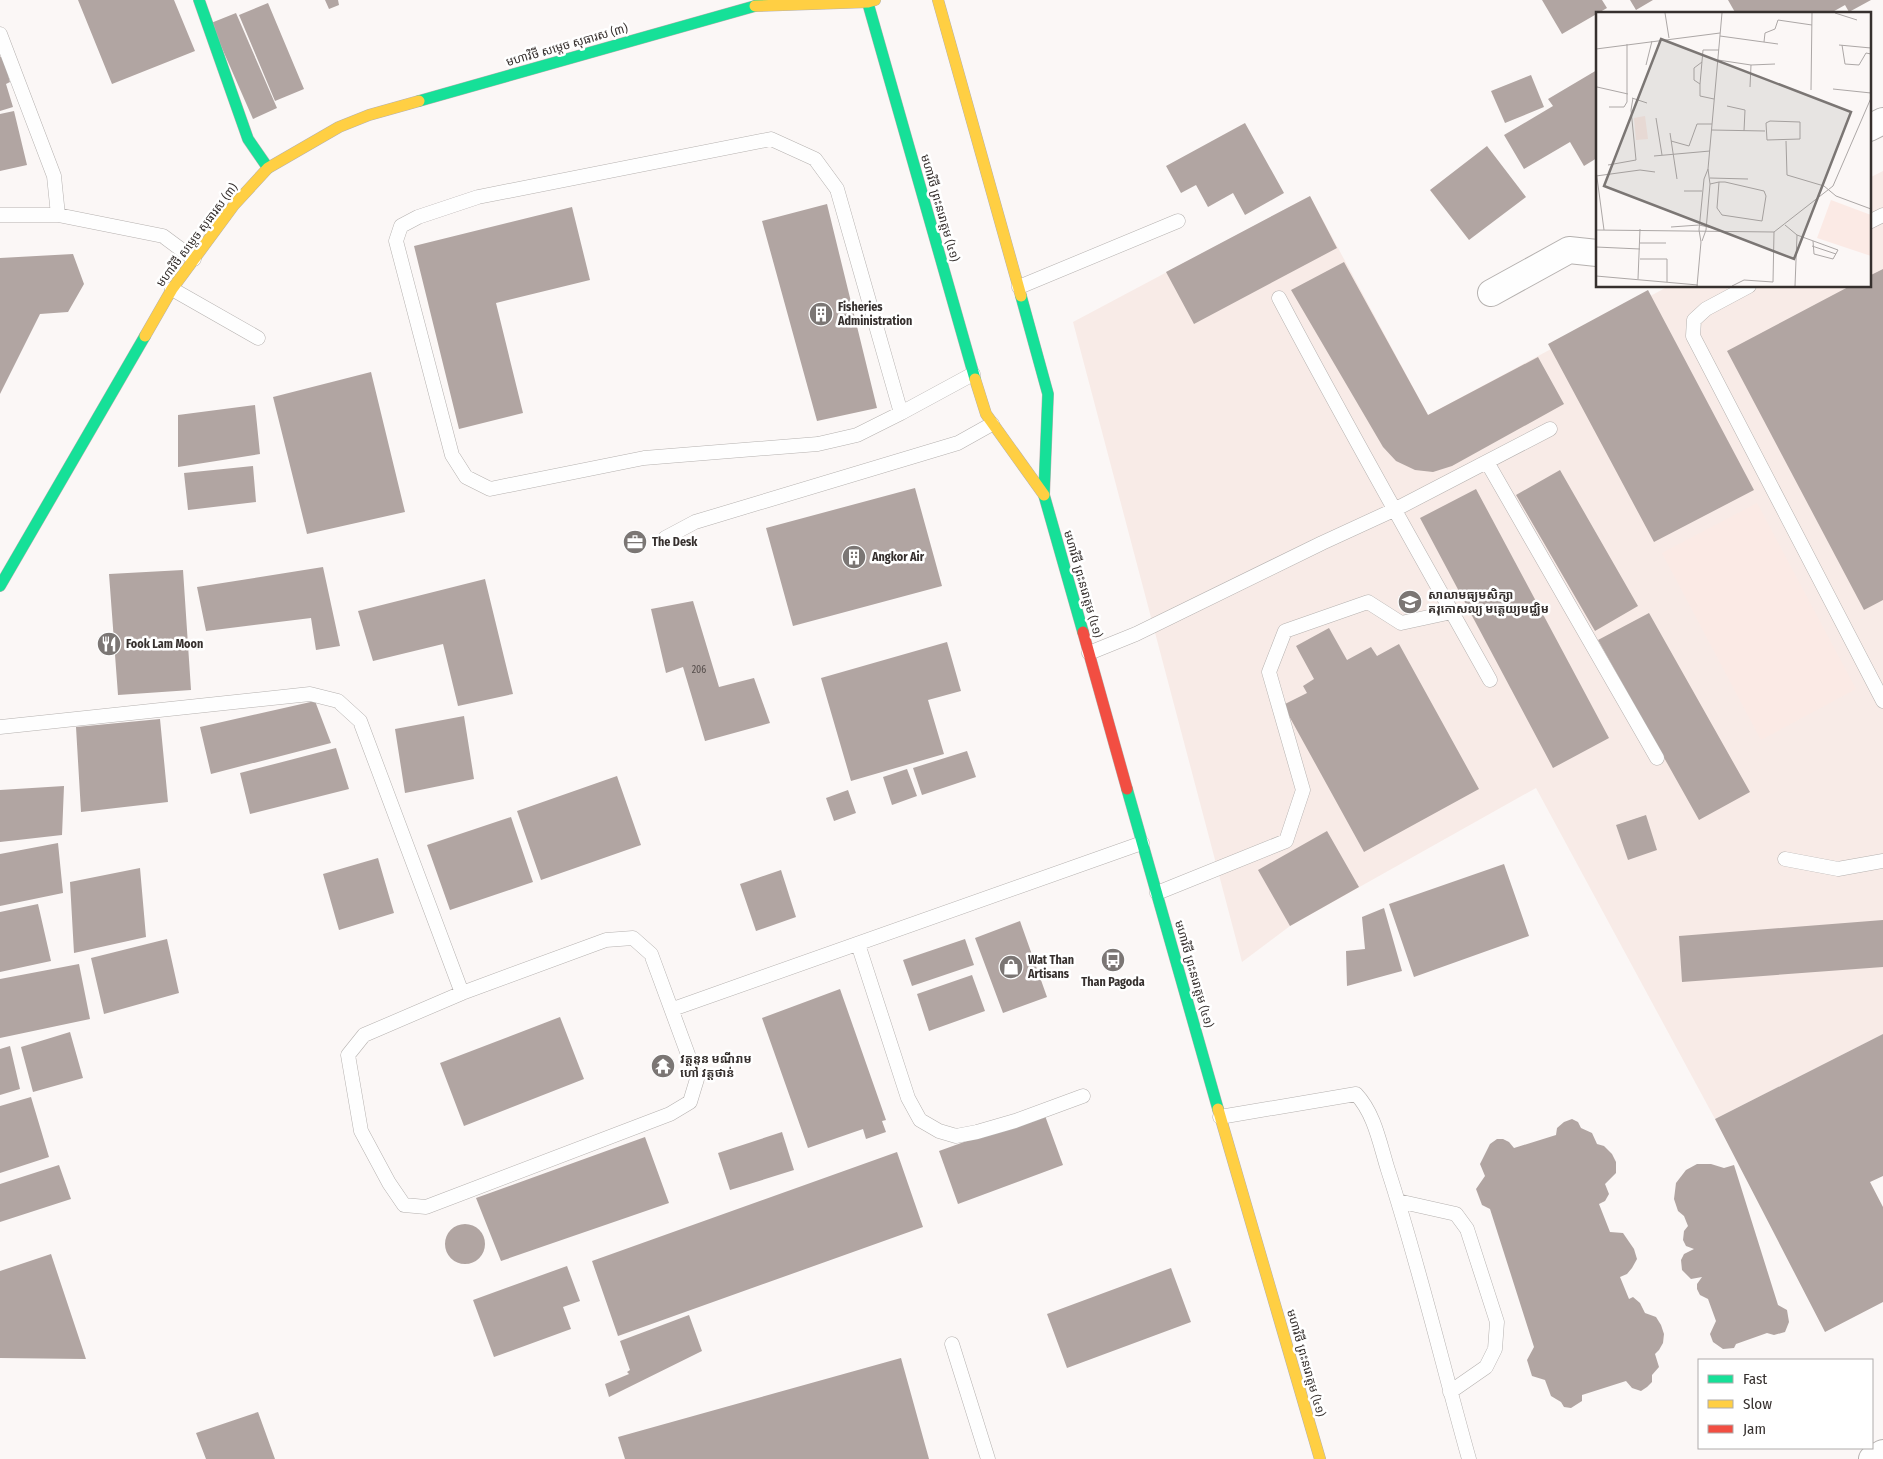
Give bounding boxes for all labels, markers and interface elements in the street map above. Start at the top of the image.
inset map [1596,12,1870,288]
street label: មហាវិថី សម្តេច សុធារស (៣) [504,20,630,69]
street label: មហាវិថី ព្រះនរោត្តម (៤១) [918,153,963,264]
street label: មហាវិថី សម្តេច សុធារស (៣) [153,180,241,290]
place label: Fisheries Administration [837,300,912,328]
building icon: Fisheries Administration [808,301,834,327]
office icon: The Desk [622,529,648,555]
street label: មហាវិថី ព្រះនរោត្តម (៤១) [1061,529,1106,640]
place label: The Desk [652,535,698,549]
building icon: Angkor Air [841,544,867,570]
place label: Angkor Air [871,550,925,564]
place label: សាលាមធ្យមសិក្សា គរុកោសល្យ មត្តេយ្យមជ្ឈិម [1428,588,1549,616]
school or university icon: សាលាមធ្យមសិក្សា គរុកោសល្យ មត្តេយ្យមជ្ឈិម [1397,589,1423,615]
restaurant icon: Fook Lam Moon [96,631,122,657]
place label: Fook Lam Moon [126,637,203,651]
house number: 206 [692,664,706,676]
street label: មហាវិថី ព្រះនរោត្តម (៤១) [1172,919,1217,1030]
bus stop icon: Than Pagoda [1100,947,1126,973]
place label: Wat Than Artisans [1027,953,1074,981]
shop icon: Wat Than Artisans [998,954,1024,980]
place label: Than Pagoda [1081,975,1145,989]
place label: វត្តនួន មណីរាម ហៅ វត្តថាន់ [680,1051,752,1080]
temple icon: វត្តនួន មណីរាម ហៅ វត្តថាន់ [650,1053,676,1079]
street label: មហាវិថី ព្រះនរោត្តម (៤១) [1284,1308,1329,1419]
legend [1698,1359,1873,1449]
text: Fast [1743,1370,1767,1388]
text: Slow [1743,1395,1772,1413]
text: Jam [1743,1420,1766,1438]

